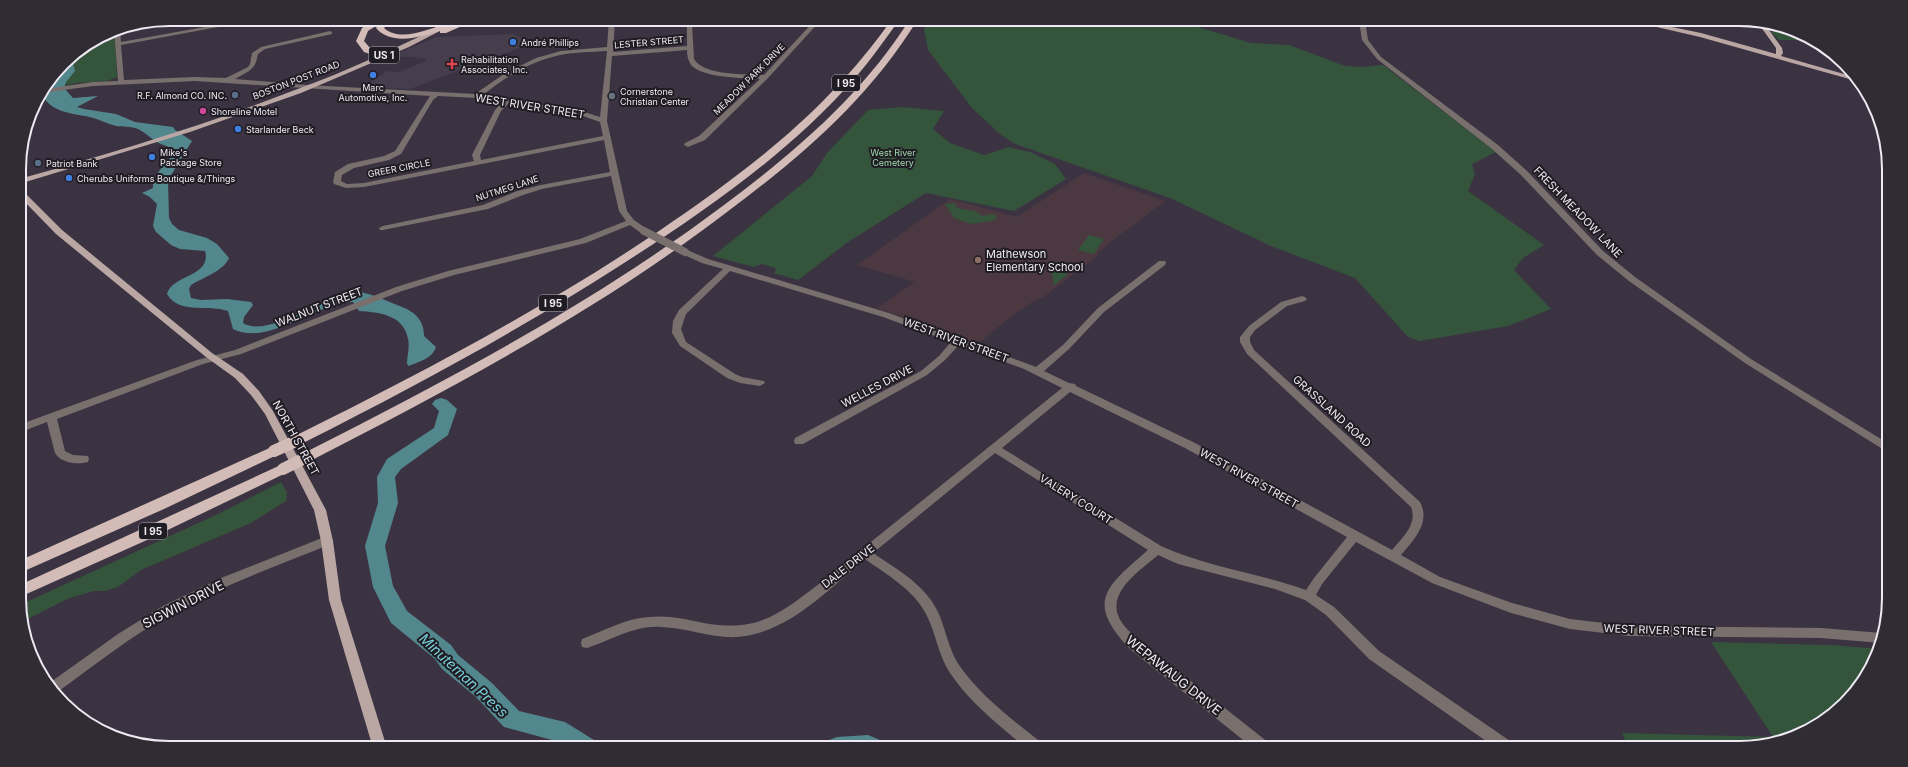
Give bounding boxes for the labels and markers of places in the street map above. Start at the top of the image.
marker: André Phillips [508,37,518,47]
place label: André Phillips [521,37,579,48]
place label: Rehabilitation Associates, Inc. [461,54,528,75]
marker: Rehabilitation Associates, Inc. [446,58,458,70]
marker: Marc Automotive, Inc. [368,70,378,80]
place label: Marc Automotive, Inc. [339,82,407,103]
place label: Cornerstone Christian Center [620,86,690,107]
place label: R.F. Almond CO. INC. [137,90,227,101]
marker: R.F. Almond CO. INC. [230,90,240,100]
marker: Cornerstone Christian Center [607,91,617,101]
marker: Shoreline Motel [198,106,208,116]
place label: Shoreline Motel [211,106,277,117]
marker: Starlander Beck [233,124,243,134]
place label: Starlander Beck [246,124,314,135]
place label: Mike's Package Store [160,147,222,168]
marker: Mike's Package Store [147,152,157,162]
marker: Patriot Bank [33,158,43,168]
place label: Patriot Bank [46,158,98,169]
marker: Cherubs Uniforms Boutique &/Things [64,173,74,183]
place label: Cherubs Uniforms Boutique &/Things [77,173,236,184]
place label: Mathewson Elementary School [986,247,1083,274]
marker: Mathewson Elementary School [973,255,983,265]

